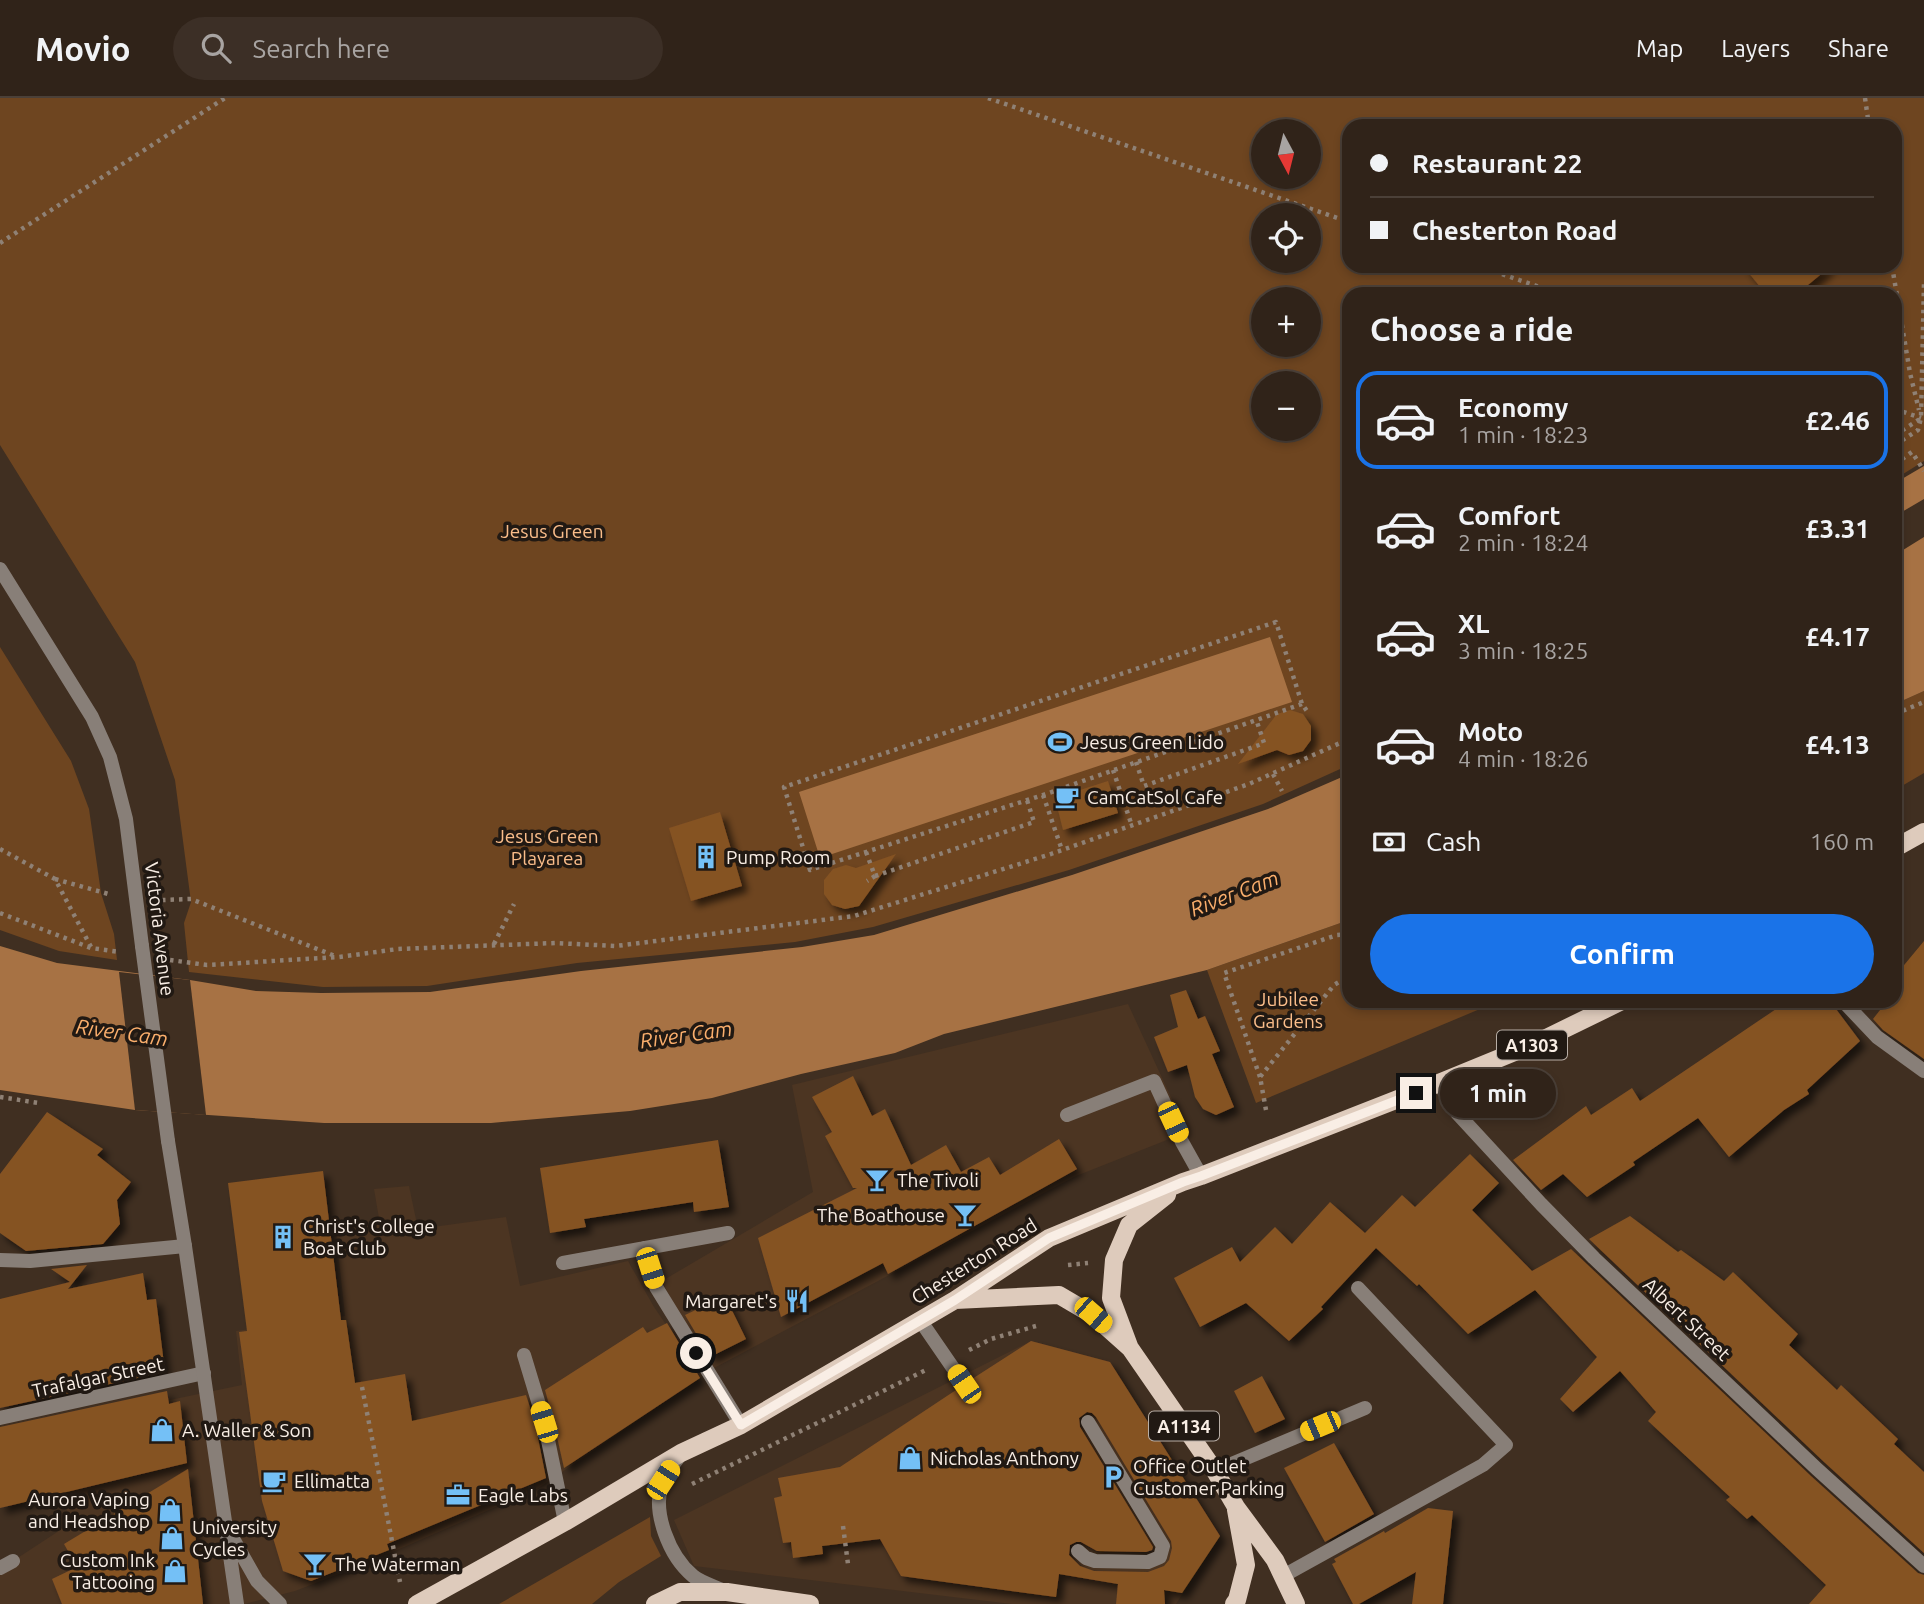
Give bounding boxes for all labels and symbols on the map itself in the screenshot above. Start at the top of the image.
north arrow [1251,119,1321,189]
park label: Jesus Green [500,520,604,542]
sports icon: Jesus Green Lido [1046,728,1074,756]
place label: Jesus Green Lido [1080,731,1224,753]
cafe icon: CamCatSol Cafe [1053,783,1081,811]
place label: CamCatSol Cafe [1087,786,1223,808]
park label: Jesus Green Playarea [495,825,599,869]
building icon: Pump Room [692,843,720,871]
place label: Pump Room [726,846,831,868]
street label: Victoria Avenue [141,861,179,997]
water label: River Cam [1186,865,1282,921]
park label: Jubilee Gardens [1253,988,1323,1032]
water label: River Cam [74,1014,170,1050]
water label: River Cam [638,1016,734,1052]
road number: A1303 [1497,1030,1567,1060]
callout: 1 min [1440,1068,1556,1118]
route end [1400,1077,1432,1109]
car [1155,1099,1192,1145]
bar icon: The Tivoli [863,1166,891,1194]
place label: The Tivoli [897,1169,979,1191]
bar icon: The Boathouse [951,1201,979,1229]
place label: The Boathouse [817,1204,945,1226]
street label: Chesterton Road [907,1214,1041,1308]
place label: Christ's College Boat Club [303,1215,435,1259]
building icon: Christ's College Boat Club [269,1223,297,1251]
car [634,1245,667,1291]
street label: Albert Street [1639,1273,1735,1365]
restaurant icon: Margaret's [783,1287,811,1315]
place label: Margaret's [685,1290,777,1312]
car [1071,1293,1116,1337]
route start [680,1337,712,1369]
street label: Trafalgar Street [30,1352,166,1402]
car [944,1361,985,1407]
car [528,1399,561,1445]
car [1297,1408,1344,1444]
road number: A1134 [1149,1412,1219,1441]
shop icon: A. Waller & Son [148,1416,176,1444]
place label: A. Waller & Son [182,1419,312,1441]
shop icon: Nicholas Anthony [896,1444,924,1472]
place label: Nicholas Anthony [930,1447,1079,1469]
place label: Office Outlet Customer Parking [1133,1455,1285,1499]
car [643,1457,684,1503]
parking icon: Office Outlet Customer Parking [1099,1463,1127,1491]
cafe icon: Ellimatta [260,1467,288,1495]
place label: Ellimatta [294,1470,370,1492]
office icon: Eagle Labs [444,1481,472,1509]
place label: Eagle Labs [478,1484,568,1506]
place label: Aurora Vaping and Headshop [28,1488,150,1532]
shop icon: Aurora Vaping and Headshop [156,1496,184,1524]
place label: University Cycles [192,1516,277,1560]
shop icon: University Cycles [158,1524,186,1552]
place label: Custom Ink Tattooing [60,1549,155,1593]
bar icon: The Waterman [301,1550,329,1578]
place label: The Waterman [335,1553,460,1575]
shop icon: Custom Ink Tattooing [161,1557,189,1585]

